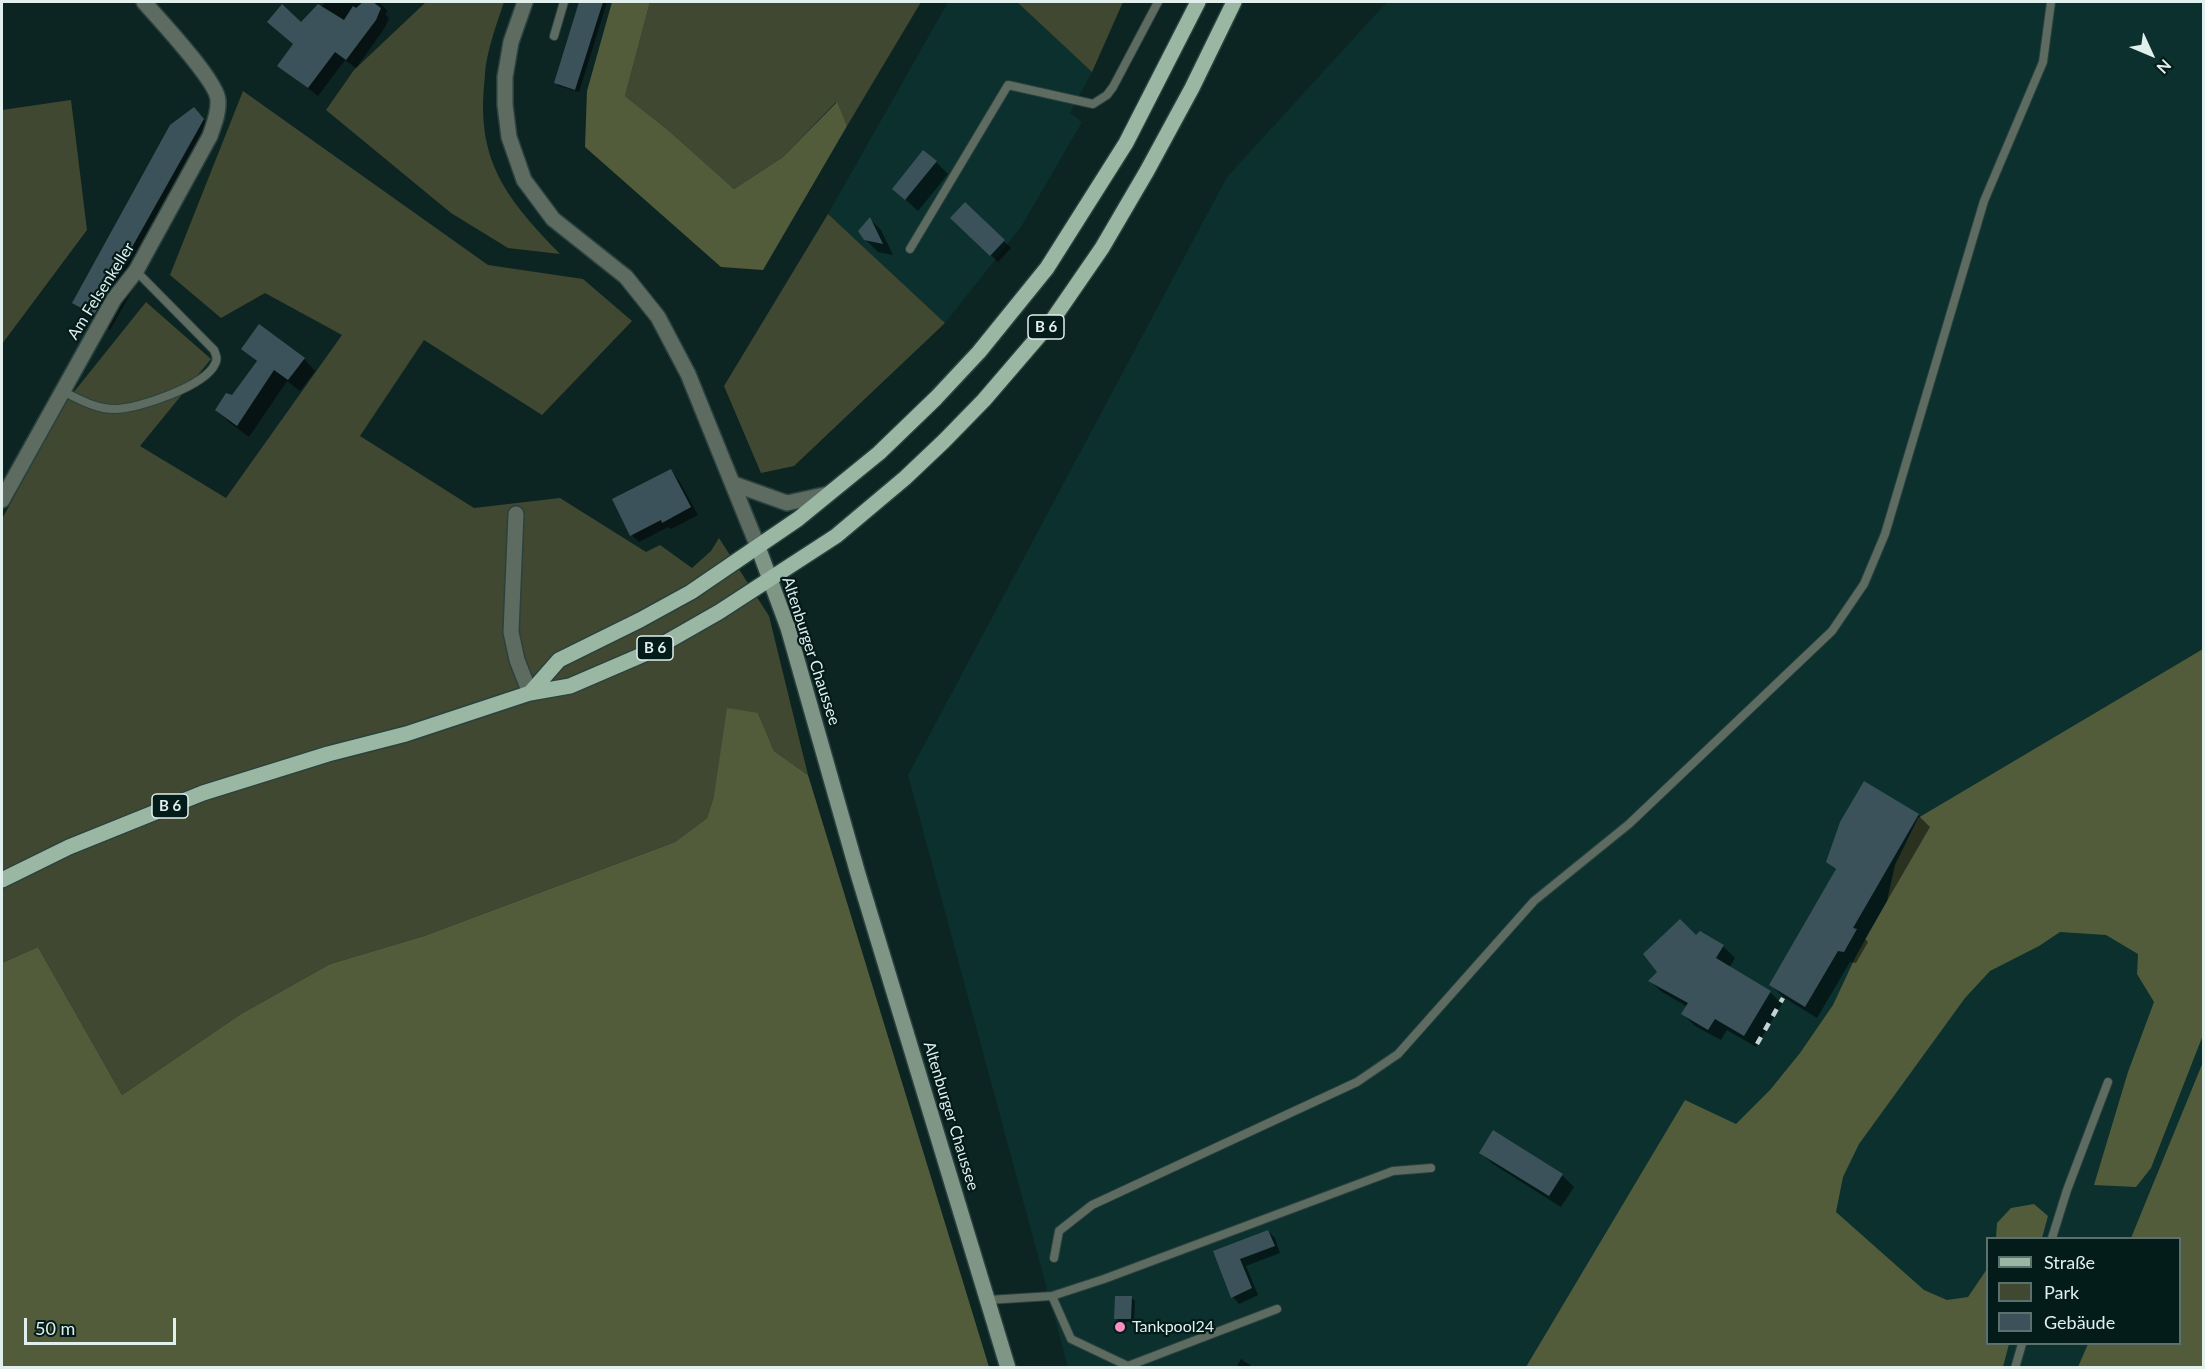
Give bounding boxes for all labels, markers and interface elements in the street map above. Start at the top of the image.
north arrow [2121,24,2181,84]
text: N [2153,56,2175,78]
street label: Am Felsenkeller [63,239,139,343]
road number: B 6 [1028,315,1064,339]
street label: Altenburger Chaussee [778,574,844,728]
road number: B 6 [637,636,673,660]
road number: B 6 [152,794,188,818]
street label: Altenburger Chaussee [919,1039,983,1193]
legend [1986,1237,2181,1345]
text: Straße [2044,1251,2095,1273]
text: Park [2044,1281,2079,1303]
scale bar [27,1306,178,1344]
text: Gebäude [2044,1311,2115,1333]
text: 50 m [35,1317,75,1339]
place label: Tankpool24 [1132,1317,1214,1337]
marker: Tankpool24 [1113,1320,1127,1334]

